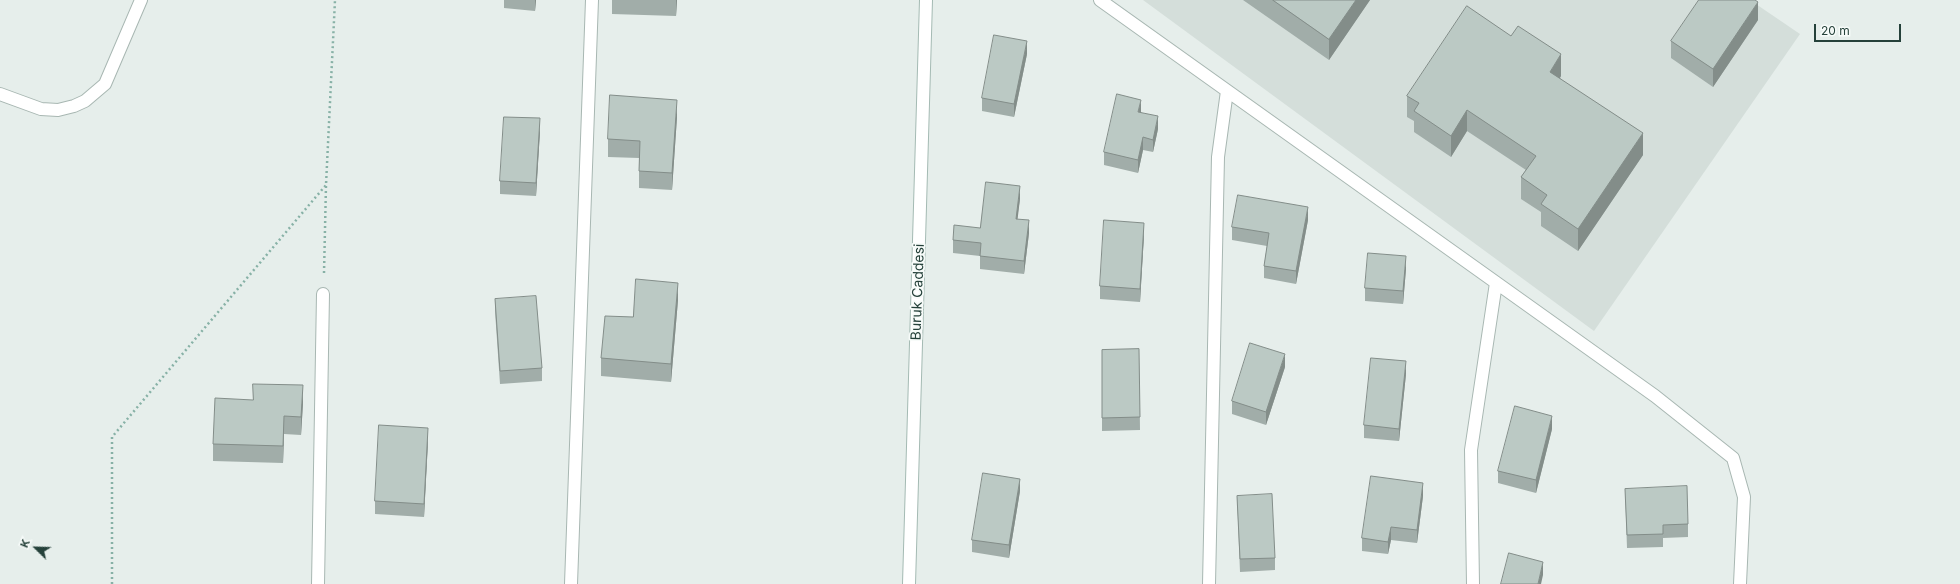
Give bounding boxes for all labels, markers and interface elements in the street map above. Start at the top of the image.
scale bar [1816,16,1903,42]
text: 20 m [1821,23,1850,38]
street label: Buruk Caddesi [908,243,928,341]
north arrow [16,528,56,568]
text: K [17,537,33,550]

